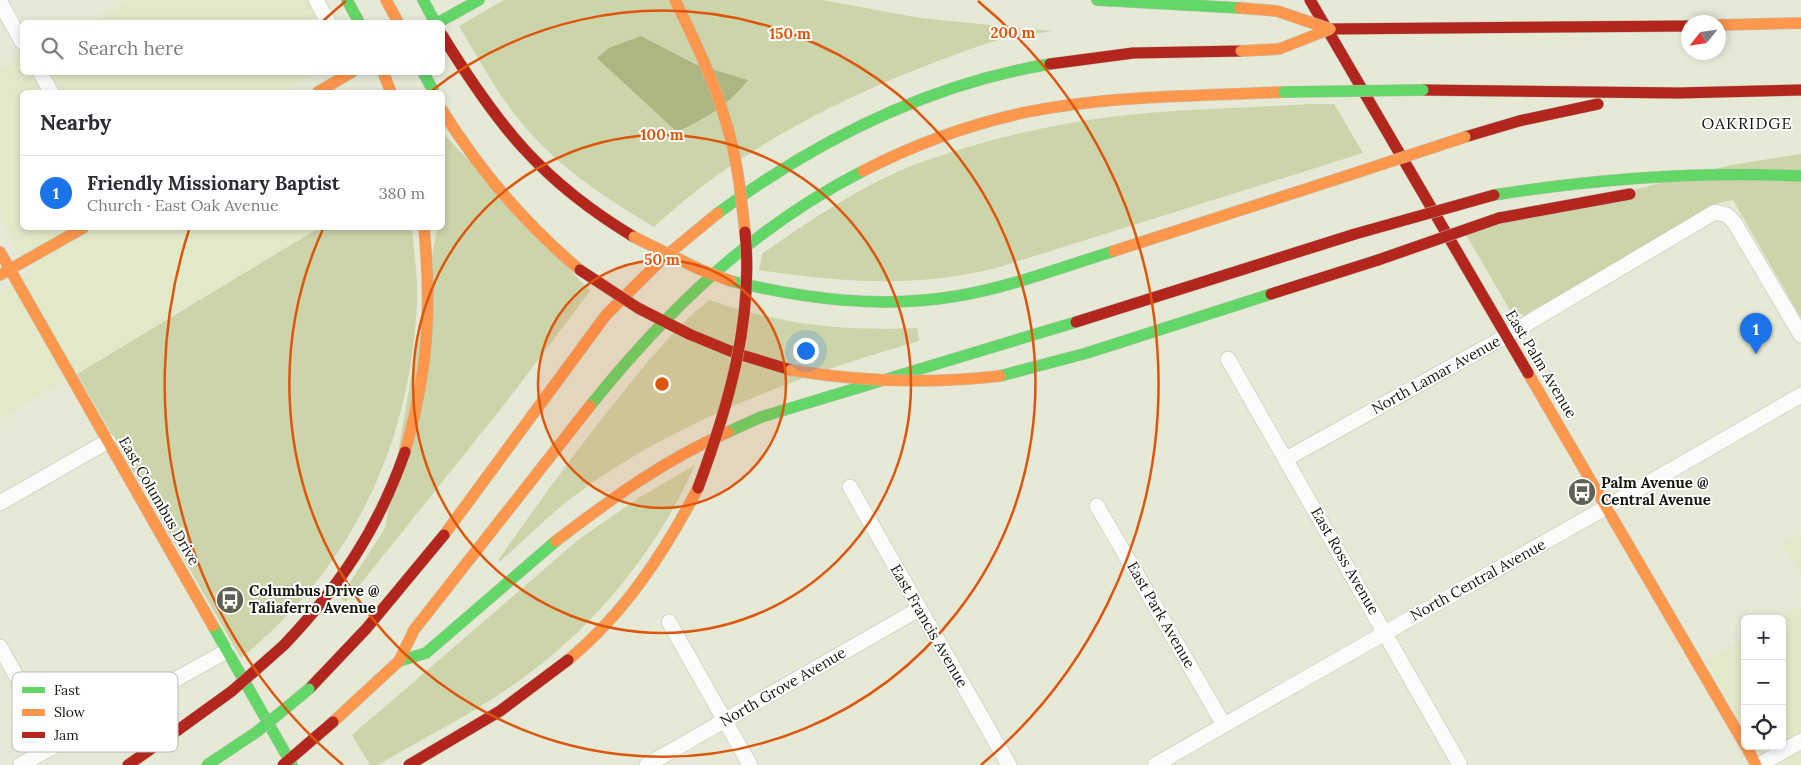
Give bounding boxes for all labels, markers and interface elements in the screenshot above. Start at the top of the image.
north arrow [1681,15,1726,60]
search box [20,20,445,75]
text: 200 m [991,23,1036,42]
text: 150 m [769,24,811,43]
icon: search [38,34,66,62]
text: Search here [78,36,184,60]
text: Nearby [40,109,111,136]
district label: OAKRIDGE [1702,113,1792,133]
text: 100 m [641,125,684,144]
text: Friendly Missionary Baptist [87,171,340,195]
text: 1 [53,183,59,203]
text: 380 m [379,183,425,203]
text: Church · East Oak Avenue [87,195,279,215]
text: 50 m [644,250,680,269]
street label: East Palm Avenue [1502,306,1581,421]
pin: 1 [1740,313,1772,354]
street label: North Lamar Avenue [1368,331,1504,418]
your location [793,338,819,364]
centre of rings [653,375,671,393]
street label: East Columbus Drive [115,433,204,569]
place label: Palm Avenue @ Central Avenue [1601,473,1711,509]
bus stop icon: Palm Avenue @ Central Avenue [1567,477,1597,507]
street label: East Ross Avenue [1307,504,1384,618]
street label: North Central Avenue [1407,534,1549,625]
street label: East Park Avenue [1123,558,1200,671]
street label: East Francis Avenue [886,561,972,691]
place label: Columbus Drive @ Taliaferro Avenue [249,581,380,617]
bus stop icon: Columbus Drive @ Taliaferro Avenue [215,585,245,615]
map controls [1741,615,1786,750]
button: + [1741,615,1786,660]
street label: North Grove Avenue [716,643,849,730]
button: − [1741,660,1786,705]
legend [12,672,178,752]
text: Fast [54,681,81,699]
text: Slow [54,703,86,721]
button: locate [1741,705,1786,750]
text: Jam [53,726,79,744]

